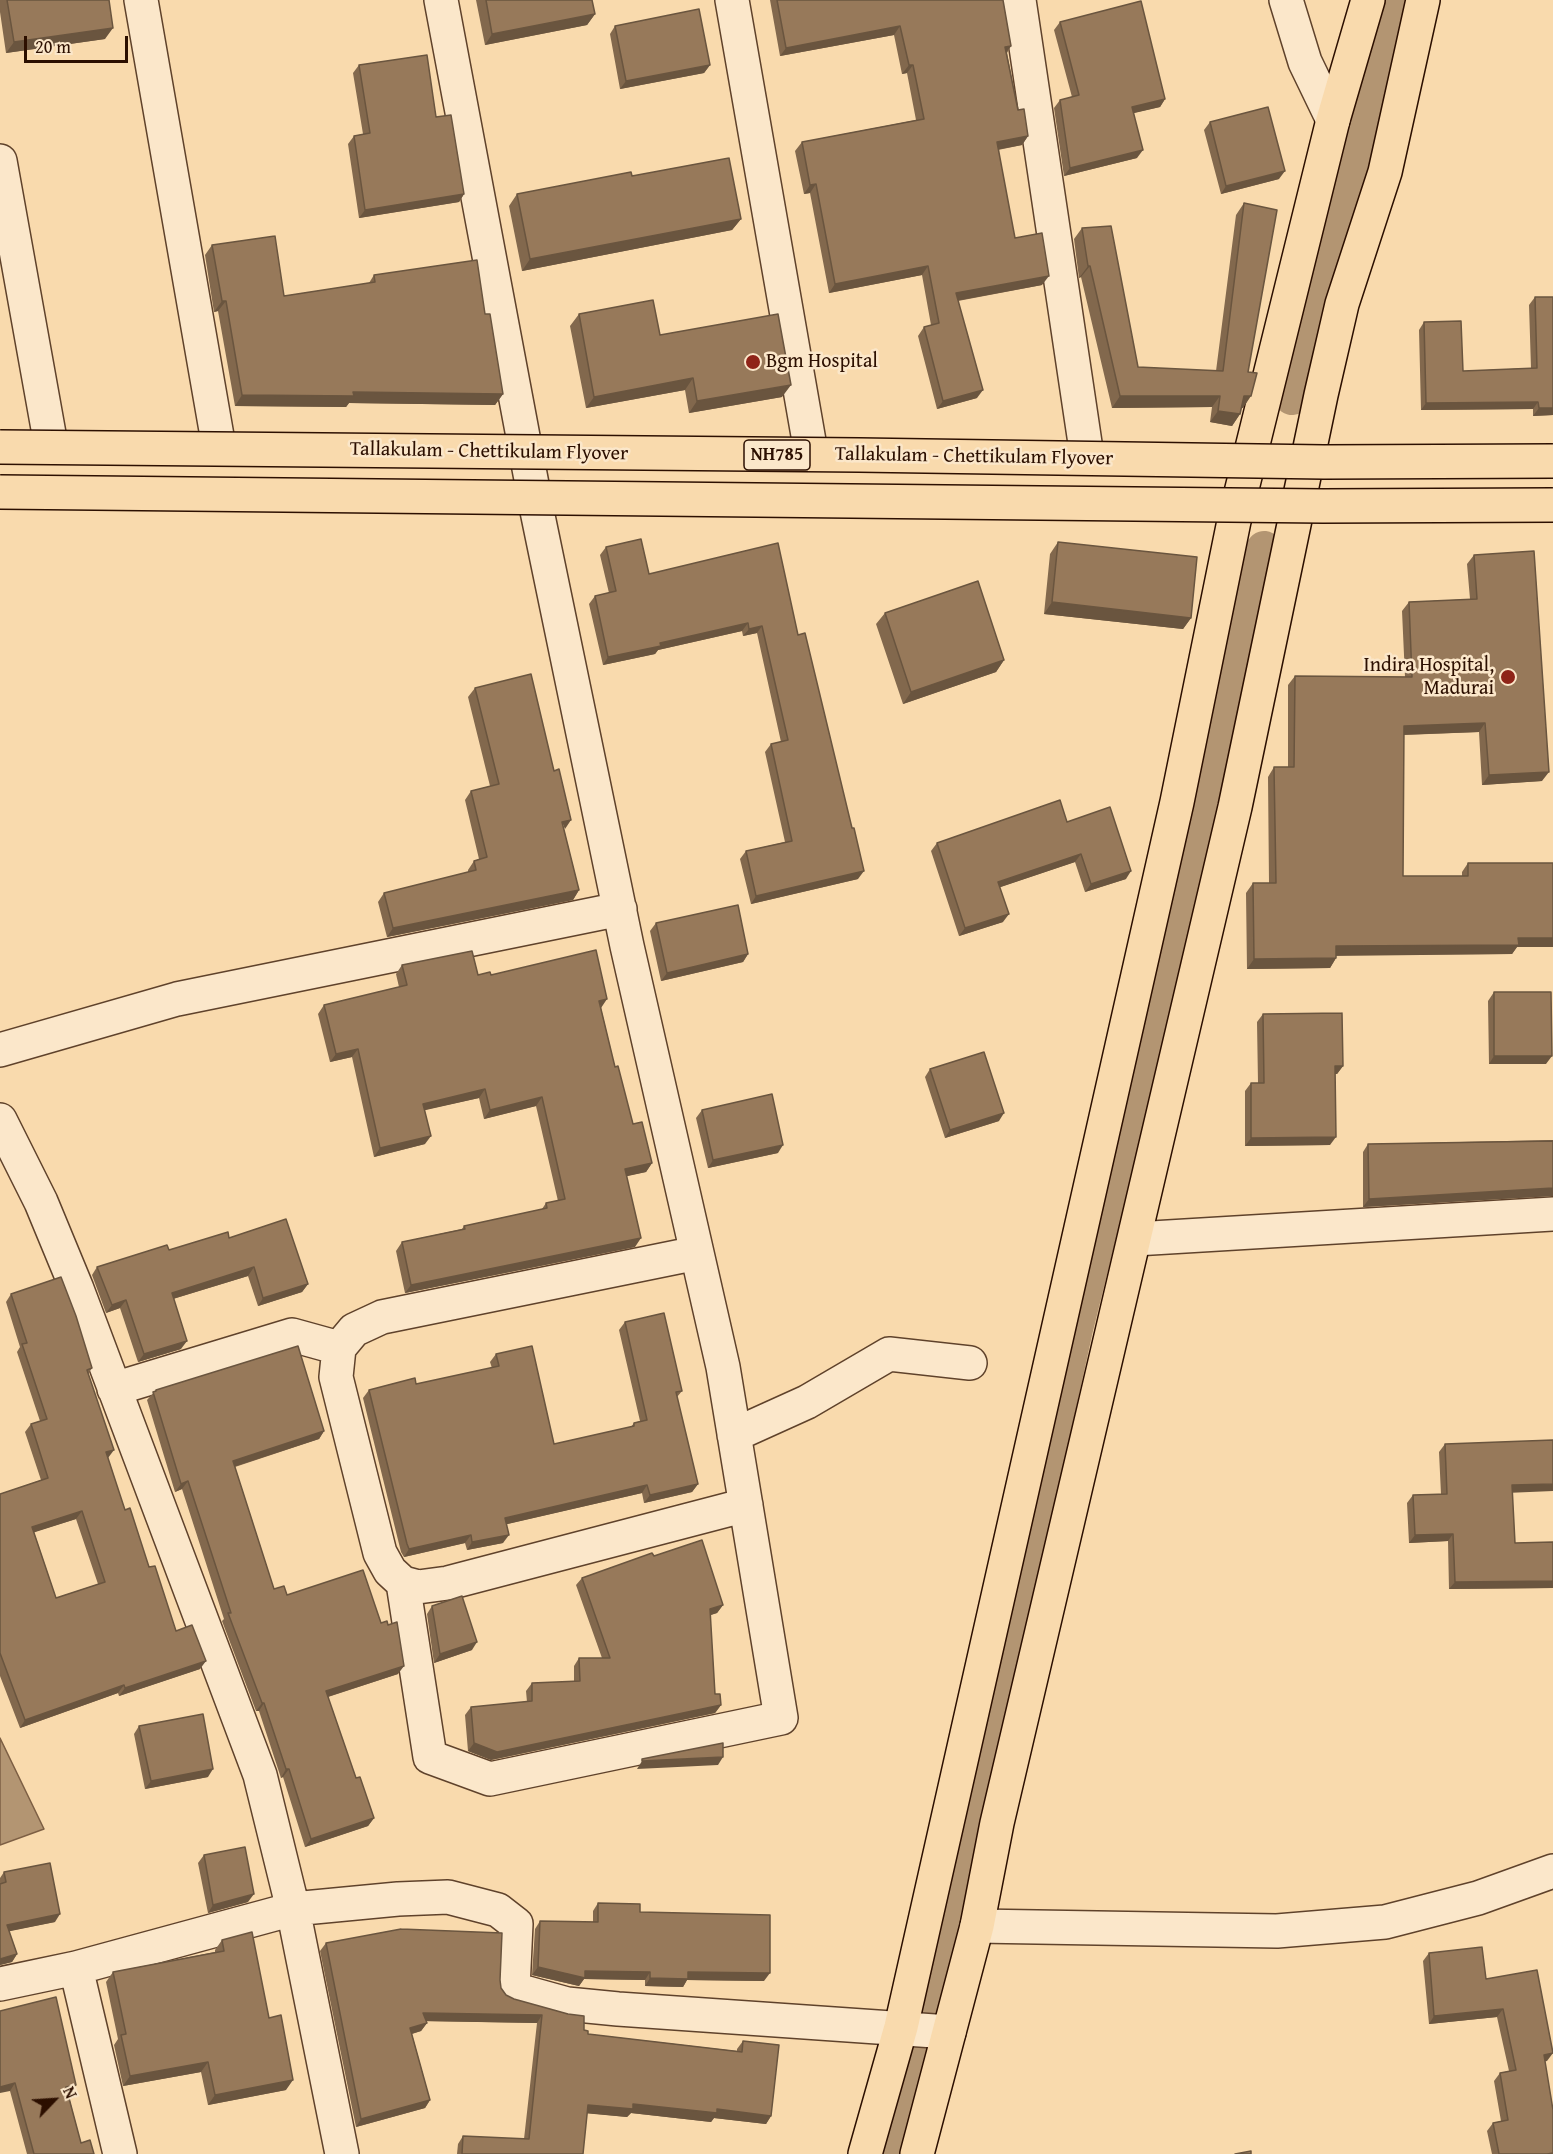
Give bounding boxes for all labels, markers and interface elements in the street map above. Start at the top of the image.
scale bar [27,24,130,62]
text: 20 m [35,33,71,60]
place label: Bgm Hospital [766,350,878,374]
marker: Bgm Hospital [744,353,762,371]
street label: Tallakulam - Chettikulam Flyover [350,438,628,466]
road number: NH785 [744,440,810,470]
street label: Tallakulam - Chettikulam Flyover [835,443,1113,471]
place label: Indira Hospital, Madurai [1364,654,1494,701]
marker: Indira Hospital, Madurai [1499,668,1517,686]
north arrow [24,2070,84,2130]
text: N [57,2082,83,2102]

